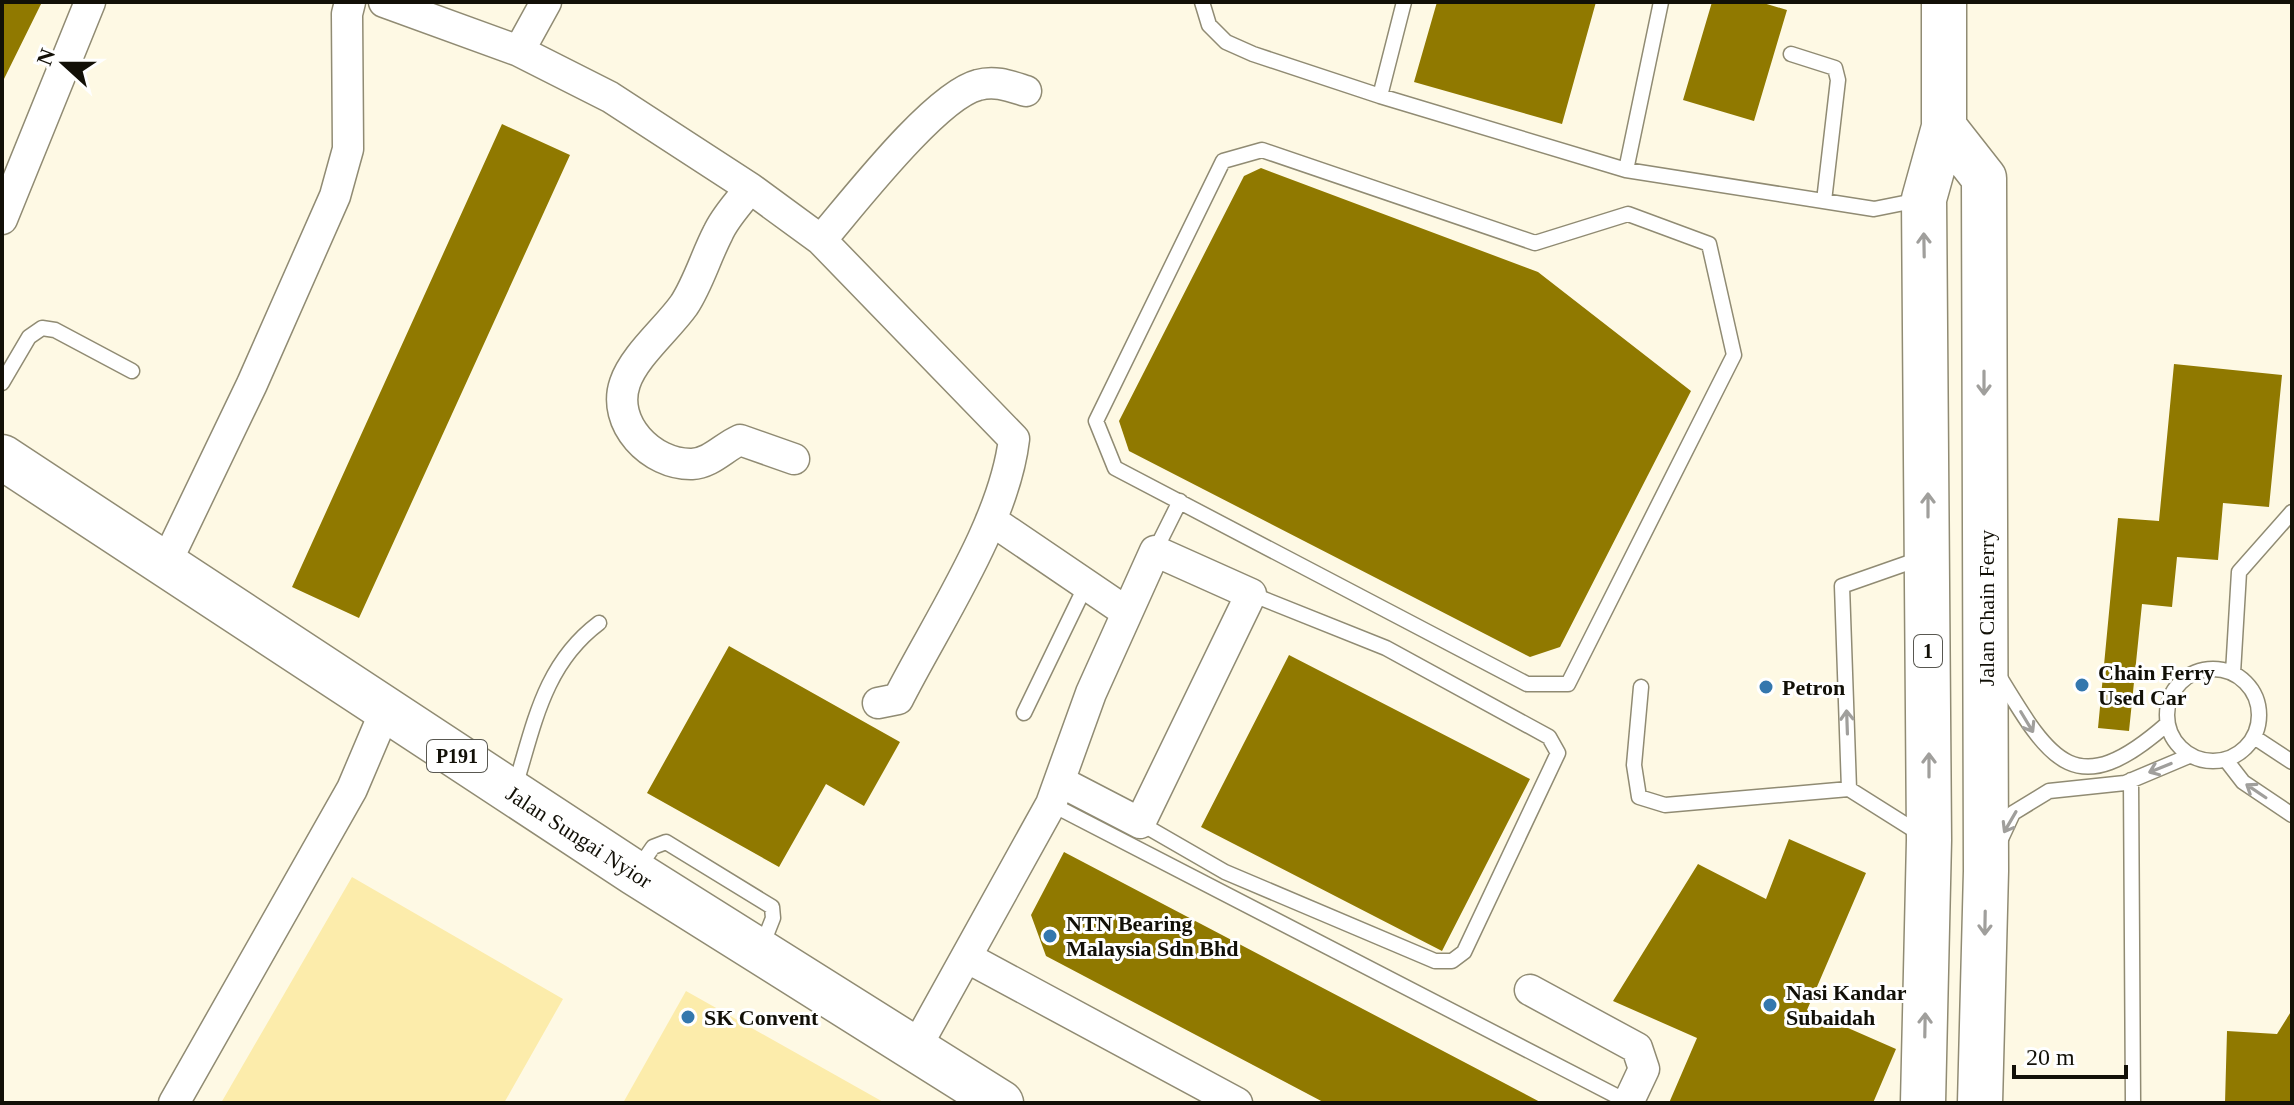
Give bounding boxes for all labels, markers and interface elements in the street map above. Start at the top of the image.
north arrow [24,24,104,104]
text: N [31,45,60,69]
one-way arrow [1917,232,1932,259]
one-way arrow [1977,369,1992,396]
one-way arrow [1920,492,1935,519]
street label: Jalan Chain Ferry [1974,530,1999,686]
road number: 1 [1914,635,1942,667]
place label: Chain Ferry Used Car [2098,660,2215,710]
place label: Petron [1782,675,1845,700]
marker: Chain Ferry Used Car [2073,676,2091,694]
marker: Petron [1757,678,1775,696]
one-way arrow [1839,709,1854,736]
one-way arrow [2019,710,2035,733]
road number: P191 [427,740,487,772]
one-way arrow [1921,752,1937,779]
one-way arrow [2148,762,2173,776]
street label: Jalan Sungai Nyior [501,781,657,894]
one-way arrow [2245,783,2267,799]
one-way arrow [2002,810,2018,833]
one-way arrow [1977,909,1992,936]
place label: NTN Bearing Malaysia Sdn Bhd [1066,911,1238,961]
marker: NTN Bearing Malaysia Sdn Bhd [1041,927,1059,945]
place label: Nasi Kandar Subaidah [1786,980,1907,1030]
marker: Nasi Kandar Subaidah [1761,996,1779,1014]
place label: SK Convent [704,1005,819,1030]
marker: SK Convent [679,1008,697,1026]
one-way arrow [1917,1012,1932,1039]
scale bar [2014,1029,2126,1079]
text: 20 m [2026,1044,2075,1070]

